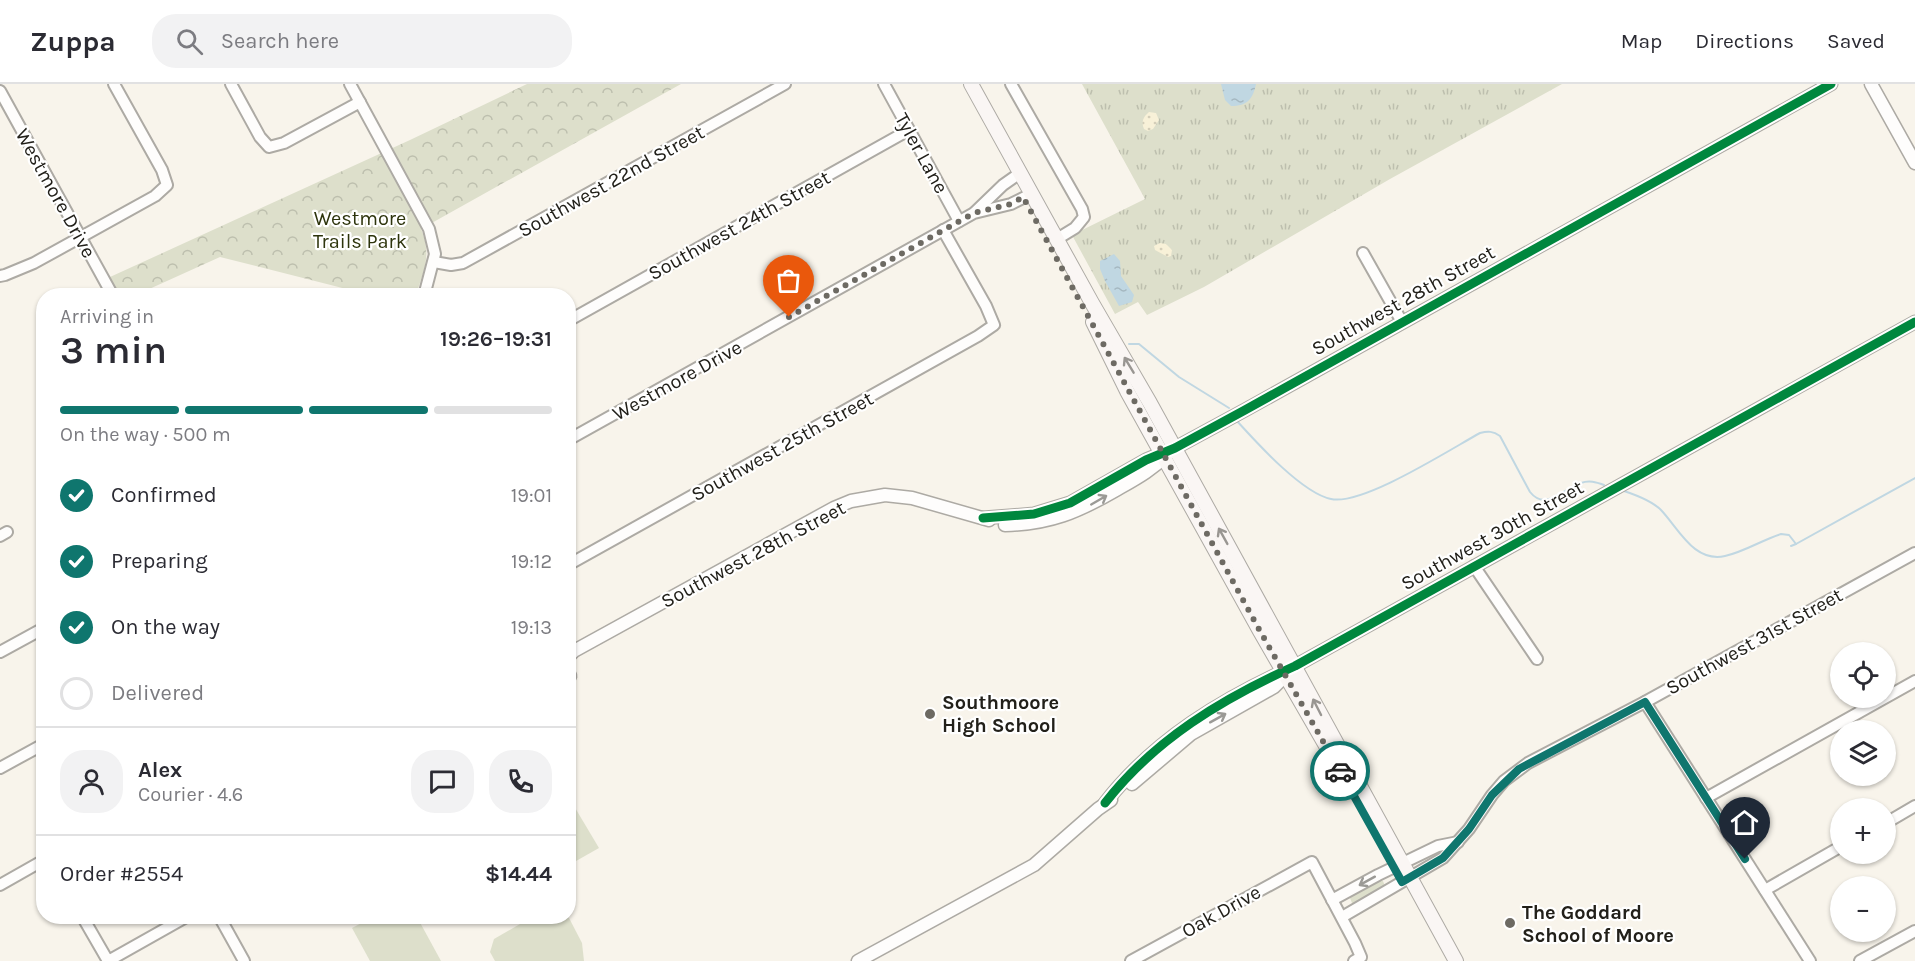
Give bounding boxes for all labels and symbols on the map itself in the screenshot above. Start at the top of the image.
street label: Tyler Lane [890,109,953,197]
street label: Southwest 22nd Street [514,120,709,242]
street label: Westmore Drive [11,125,101,262]
street label: Southwest 24th Street [644,166,835,285]
park label: Westmore Trails Park [313,207,407,253]
street label: Southwest 28th Street [1308,240,1499,360]
pin [763,255,814,317]
street label: Westmore Drive [609,335,746,425]
one-way arrow [1122,357,1134,374]
street label: Southwest 25th Street [687,387,878,506]
street label: Southwest 30th Street [1397,475,1588,595]
one-way arrow [1090,494,1107,506]
street label: Southwest 28th Street [657,496,850,613]
one-way arrow [1217,528,1229,545]
street label: Southwest 31st Street [1662,583,1847,700]
place label: Southmoore High School [942,691,1059,737]
one-way arrow [1311,698,1323,716]
marker: Southmoore High School [923,707,937,721]
one-way arrow [1209,712,1227,723]
courier [1310,741,1370,801]
pin [1719,797,1770,859]
one-way arrow [1358,876,1376,887]
street label: Oak Drive [1178,880,1265,943]
place label: The Goddard School of Moore [1522,901,1674,947]
marker: The Goddard School of Moore [1503,916,1517,930]

